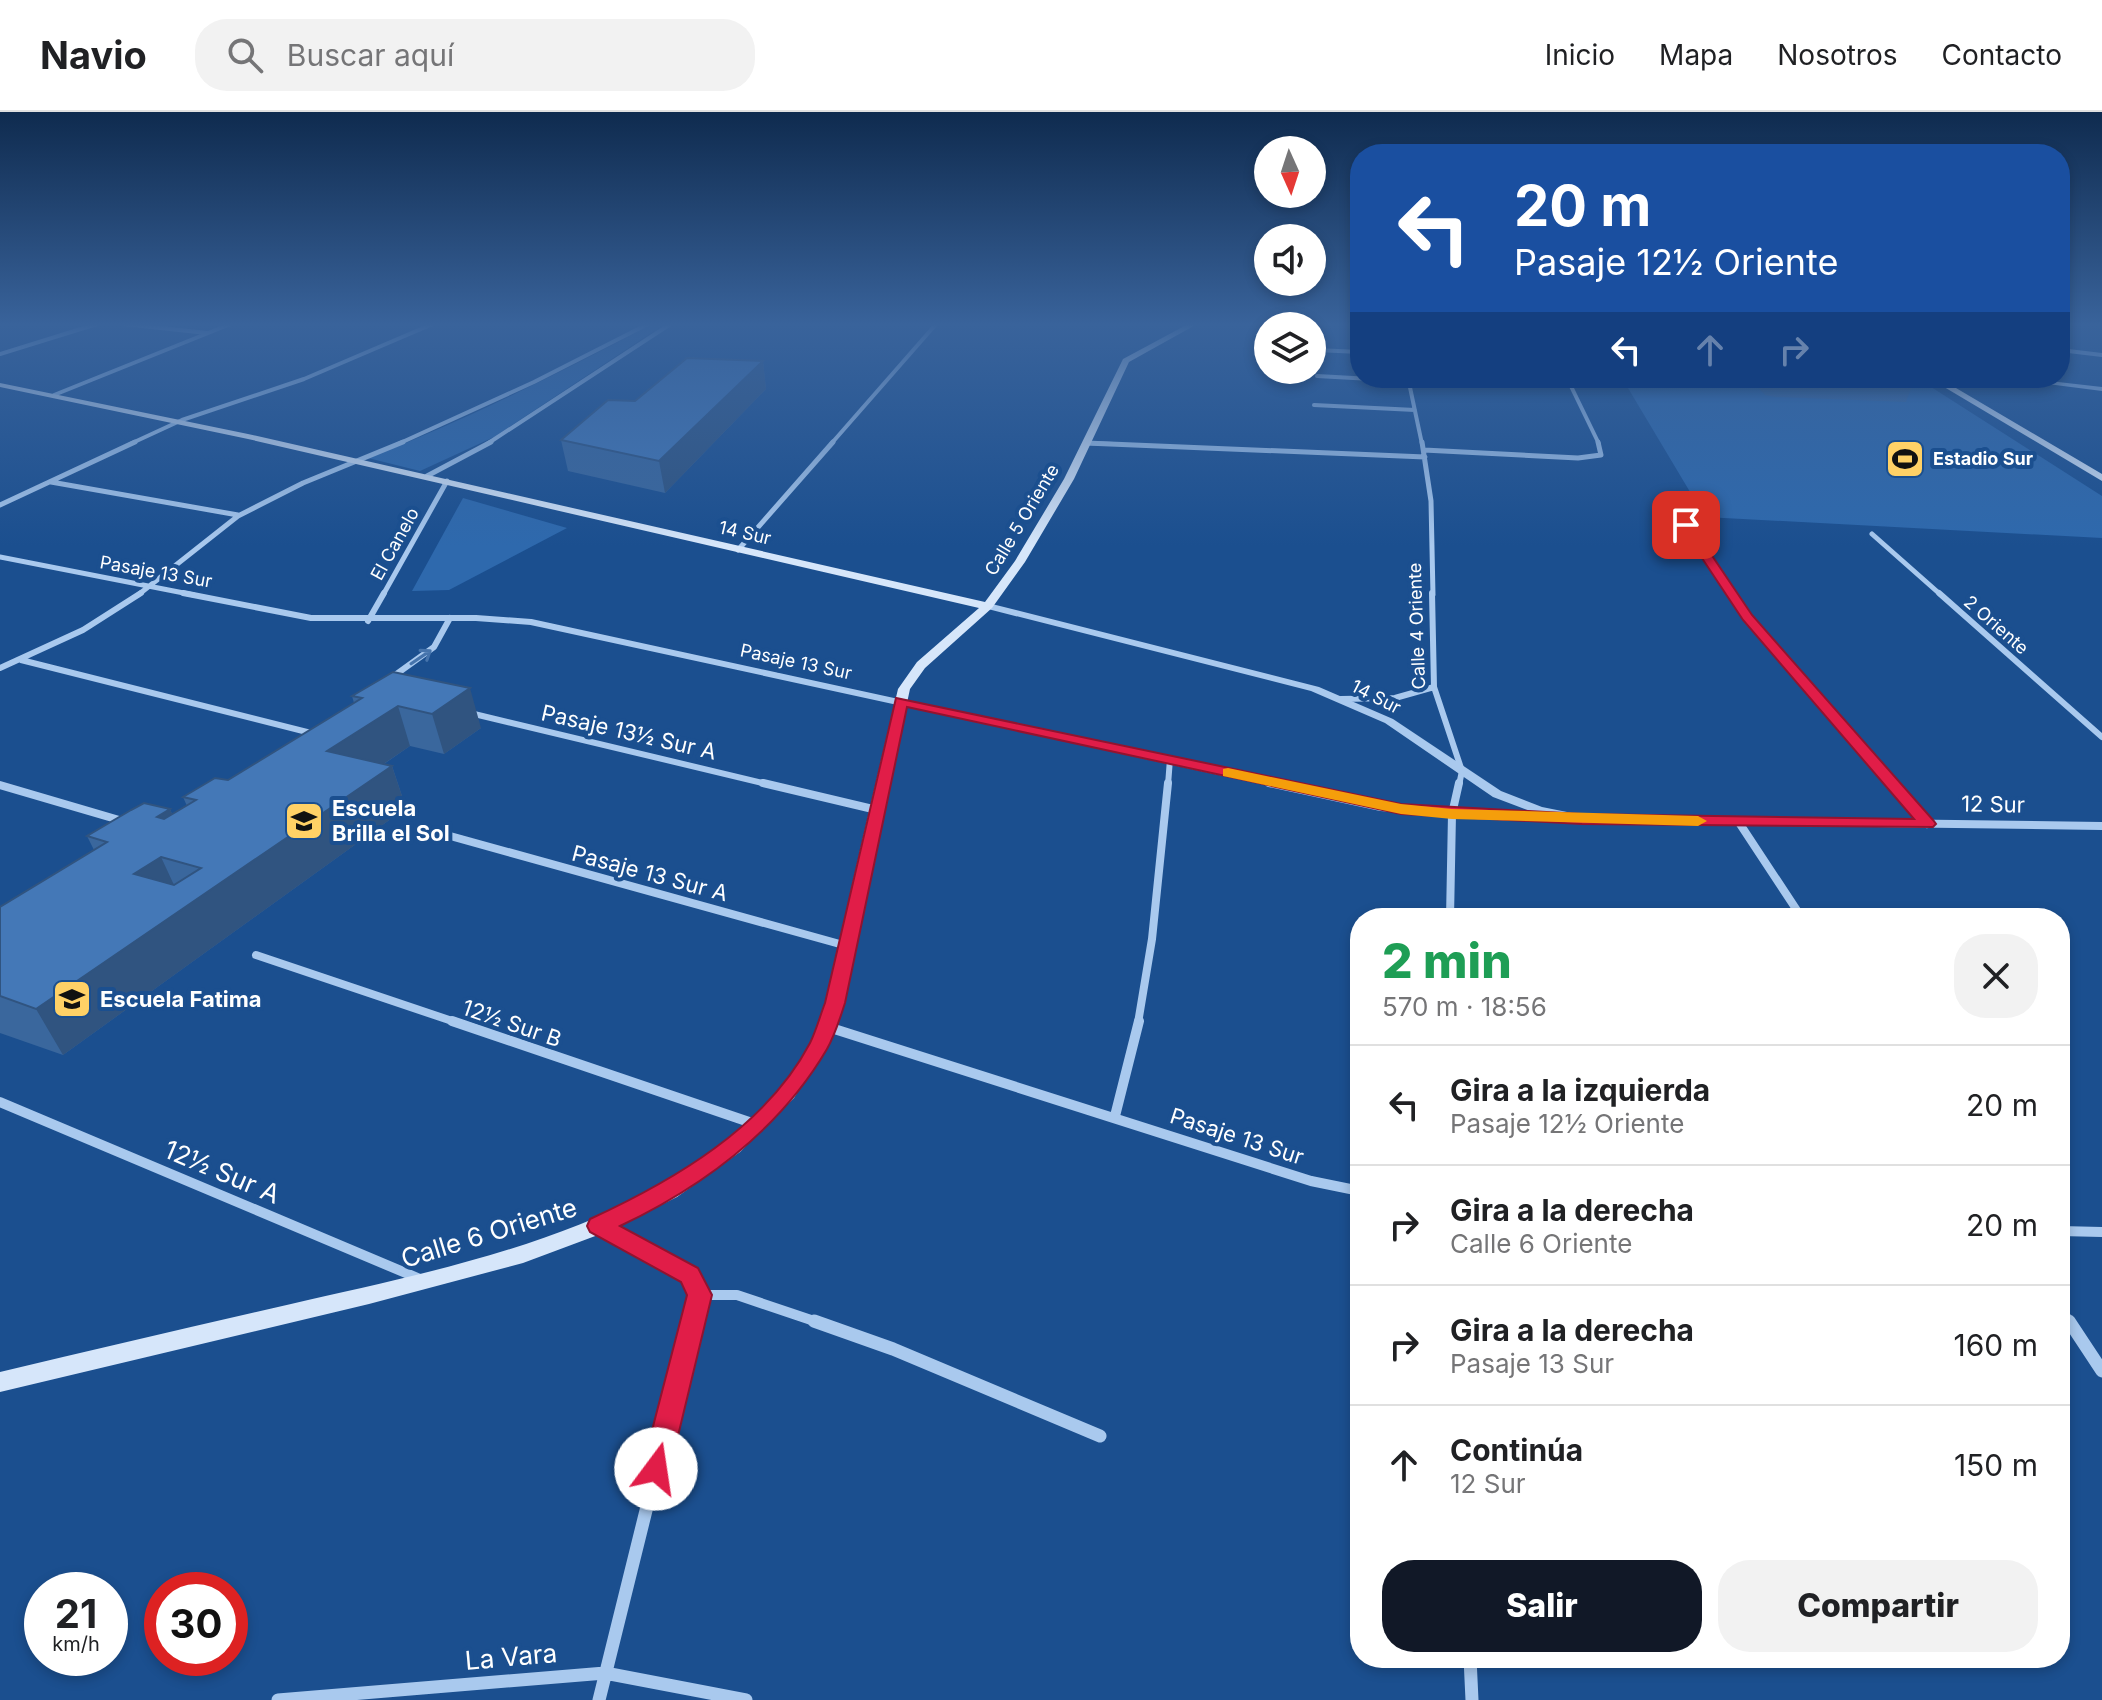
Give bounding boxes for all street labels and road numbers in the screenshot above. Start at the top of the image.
street label: Calle 5 Oriente [980,460,1063,579]
street label: El Canelo [366,504,423,584]
street label: 14 Sur [717,516,774,549]
street label: Pasaje 13 Sur [98,551,214,592]
street label: Calle 4 Oriente [1404,562,1429,690]
street label: 2 Oriente [1960,591,2033,658]
street label: Pasaje 13 Sur [738,639,854,684]
street label: 14 Sur [1348,675,1405,718]
street label: Pasaje 13½ Sur A [539,699,719,765]
street label: 12 Sur [1961,790,2025,818]
street label: Pasaje 13 Sur A [569,840,731,906]
street label: 12½ Sur B [459,994,565,1052]
street label: Pasaje 13 Sur [1167,1102,1307,1170]
street label: 12½ Sur A [160,1133,285,1210]
street label: Calle 6 Oriente [397,1191,581,1274]
street label: La Vara [464,1637,558,1676]

